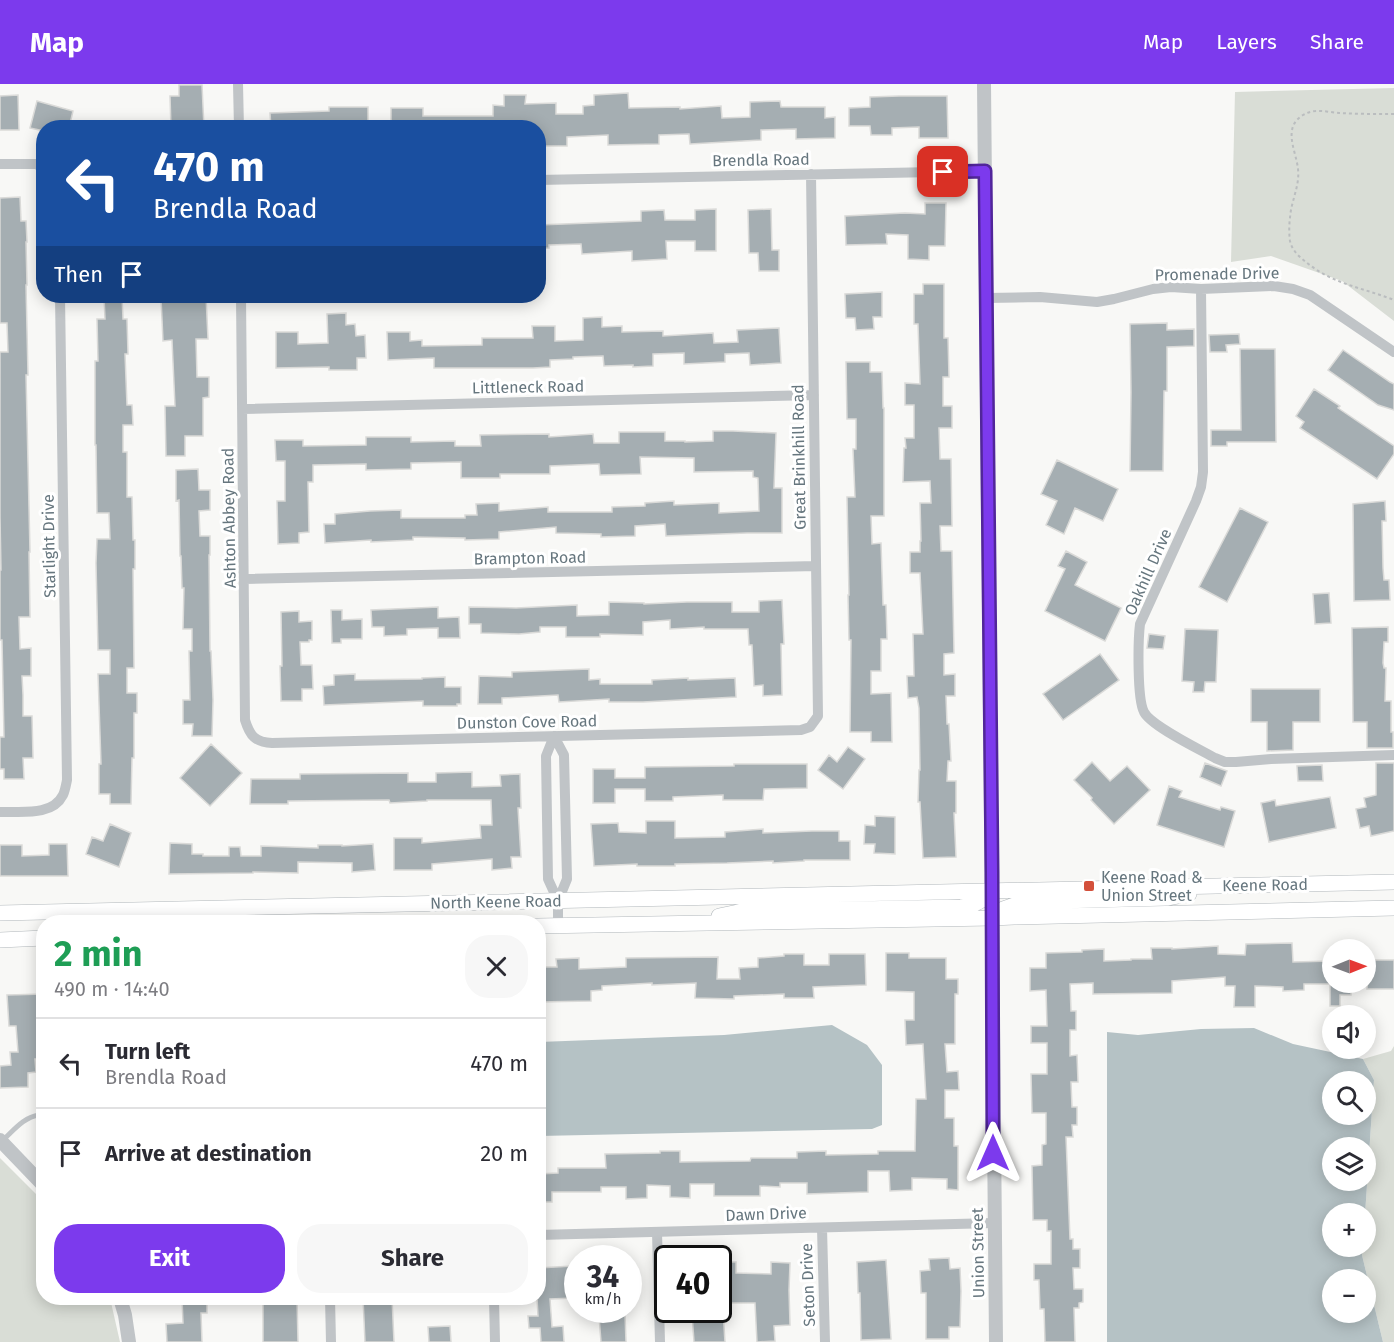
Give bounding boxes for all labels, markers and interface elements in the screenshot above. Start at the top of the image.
text: Map [30,26,84,59]
text: Map [1143,29,1183,55]
text: Layers [1216,29,1277,55]
text: Share [1310,29,1364,55]
text: 470 m [153,142,265,192]
icon: left [54,144,132,222]
pin [917,146,968,197]
street label: Brendla Road [712,150,810,170]
icon: arrive [926,155,959,188]
text: Brendla Road [153,193,318,225]
icon: arrive [115,258,148,291]
text: Then [54,261,103,288]
street label: Promenade Drive [1155,263,1279,285]
street label: Littleneck Road [472,377,584,397]
street label: Great Brinkhill Road [788,384,810,530]
street label: Ashton Abbey Road [218,448,240,588]
street label: Starlight Drive [39,494,59,598]
street label: Oakhill Drive [1120,526,1176,618]
street label: Brampton Road [474,548,586,568]
street label: Dunston Cove Road [457,711,597,733]
place label: Keene Road & Union Street [1101,868,1203,905]
street label: Keene Road [1222,875,1308,895]
marker: Keene Road & Union Street [1082,879,1096,893]
street label: North Keene Road [430,891,562,913]
text: 2 min [54,932,143,976]
button: close [465,935,528,998]
north arrow [1322,939,1376,993]
map controls [1322,939,1376,1323]
text: 490 m · 14:40 [54,977,170,1001]
button: sound [1322,1005,1376,1059]
text: Turn left [105,1038,190,1065]
icon: left [54,1047,87,1080]
text: 470 m [470,1050,528,1077]
text: Brendla Road [105,1065,227,1089]
button: search [1322,1071,1376,1125]
position arrow [961,1121,1025,1185]
icon: arrive [54,1137,87,1170]
button: layers [1322,1137,1376,1191]
text: Arrive at destination [105,1140,312,1167]
text: 20 m [480,1140,528,1167]
street label: Dawn Drive [725,1203,807,1225]
button: + [1322,1203,1376,1257]
street label: Union Street [968,1207,988,1299]
button: Exit [54,1224,285,1293]
button: Share [297,1224,528,1293]
street label: Seton Drive [797,1243,819,1327]
speed limit sign: 40 [654,1245,732,1323]
text: 34 [587,1259,619,1295]
button: − [1322,1269,1376,1323]
text: km/h [584,1290,622,1308]

